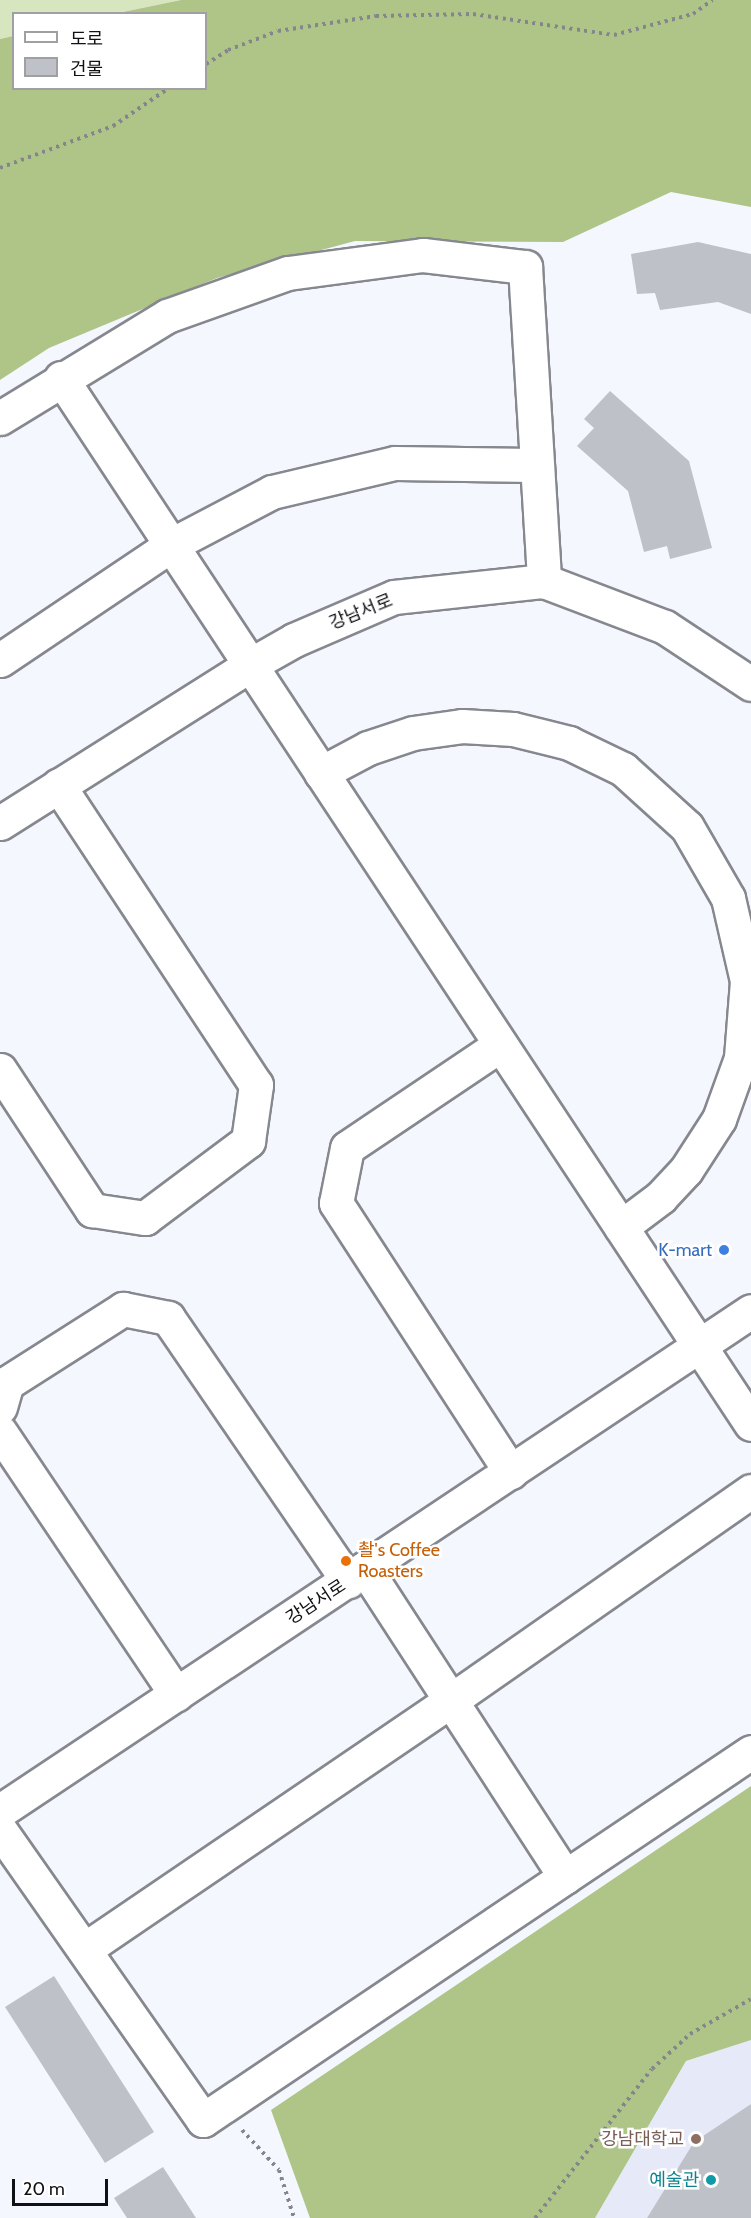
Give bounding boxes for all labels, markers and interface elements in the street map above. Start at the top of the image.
legend [12,12,207,90]
text: 도로 [70,28,103,50]
text: 건물 [70,58,103,80]
street label: 강남서로 [326,590,396,634]
place label: K-mart [658,1239,712,1261]
marker: K-mart [717,1243,731,1257]
place label: 촬's Coffee Roasters [358,1540,440,1582]
marker: 촬's Coffee Roasters [339,1554,353,1568]
street label: 강남서로 [282,1575,350,1629]
place label: 강남대학교 [601,2128,684,2150]
marker: 강남대학교 [689,2132,703,2146]
scale bar [15,2167,111,2205]
place label: 예술관 [649,2169,699,2191]
marker: 예술관 [704,2173,718,2187]
text: 20 m [23,2178,65,2200]

